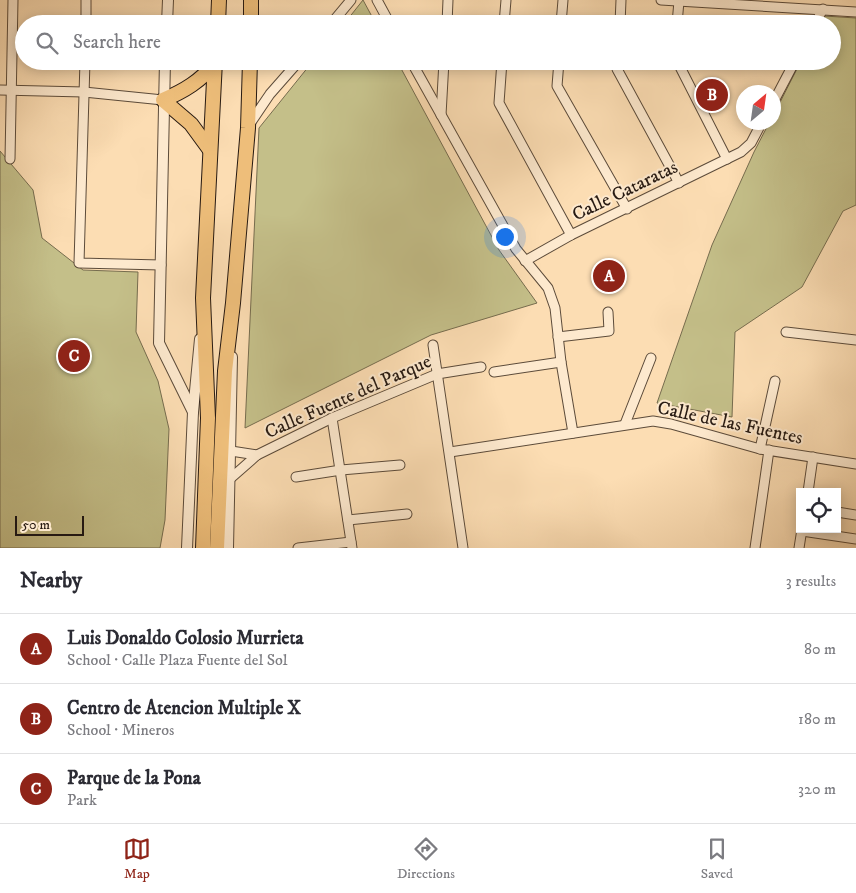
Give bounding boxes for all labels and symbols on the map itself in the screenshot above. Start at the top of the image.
pin: B [696,76,728,114]
north arrow [736,85,781,130]
street label: Calle Cataratas [568,156,682,226]
your location [492,224,518,250]
pin: A [593,257,625,295]
pin: C [58,337,90,375]
street label: Calle Fuente del Parque [261,350,435,445]
street label: Calle de las Fuentes [655,396,805,450]
scale bar [15,513,84,536]

